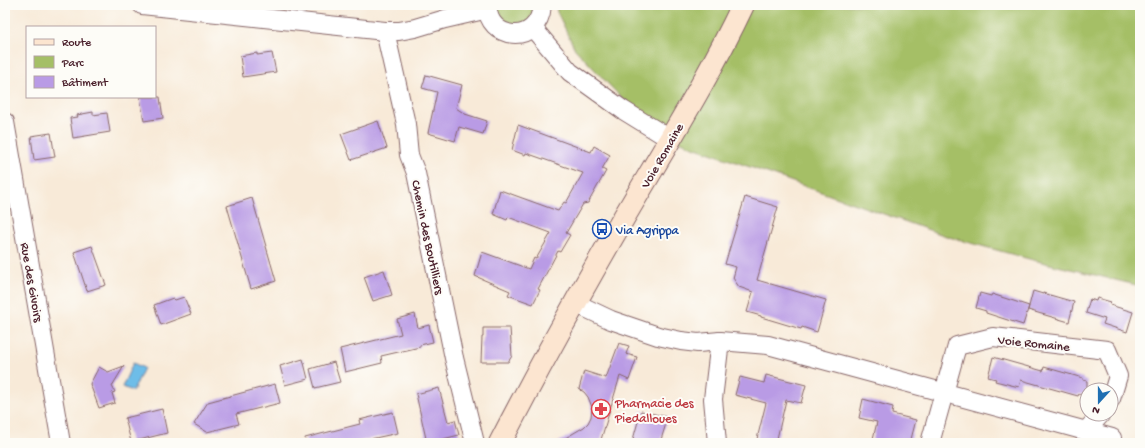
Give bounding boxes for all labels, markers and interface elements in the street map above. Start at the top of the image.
legend [26,26,156,98]
text: Route [62,37,92,51]
text: Parc [61,57,85,71]
text: Bâtiment [61,77,109,91]
street label: Voie Romaine [638,121,688,192]
street label: Chemin des Boutilliers [407,179,446,297]
bus stop icon: Via Agrippa [591,218,613,240]
place label: Via Agrippa [615,224,680,239]
street label: Rue des Givoirs [16,241,45,325]
street label: Voie Romaine [996,333,1071,356]
north arrow [1079,382,1119,422]
place label: Pharmacie des Piedalloues [614,397,695,427]
pharmacy icon: Pharmacie des Piedalloues [590,398,612,420]
text: N [1091,403,1102,416]

